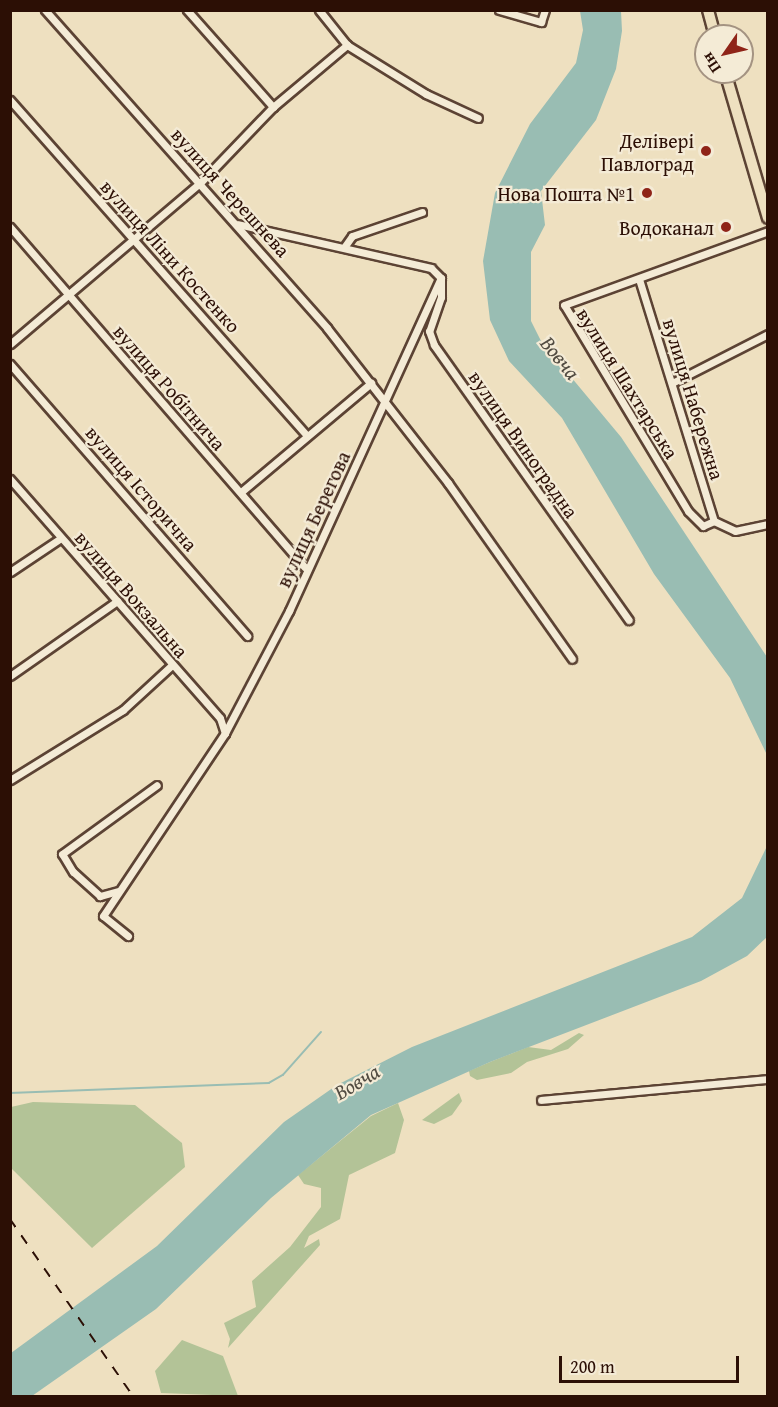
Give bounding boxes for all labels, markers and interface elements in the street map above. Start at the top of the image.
north arrow [694,24,754,84]
text: Пн [695,48,726,78]
street label: вулиця Черешнева [167,122,295,262]
place label: Делівері Павлоград [601,128,694,175]
marker: Делівері Павлоград [699,144,713,158]
street label: вулиця Ліни Костенко [96,175,246,337]
place label: Нова Пошта №1 [497,181,635,205]
marker: Нова Пошта №1 [640,186,654,200]
place label: Водоканал [619,215,714,239]
marker: Водоканал [719,220,733,234]
street label: вулиця Шахтарська [572,303,684,463]
street label: вулиця Набережна [658,316,730,482]
street label: вулиця Робітнича [109,319,231,455]
water label: Вовча [535,331,585,385]
street label: вулиця Виноградна [464,366,584,522]
street label: вулиця Історична [81,420,203,556]
street label: вулиця Берегова [271,447,355,591]
street label: вулиця Вокзальна [70,526,194,662]
water label: Вовча [330,1059,384,1105]
scale bar [562,1344,742,1382]
text: 200 m [570,1353,615,1380]

